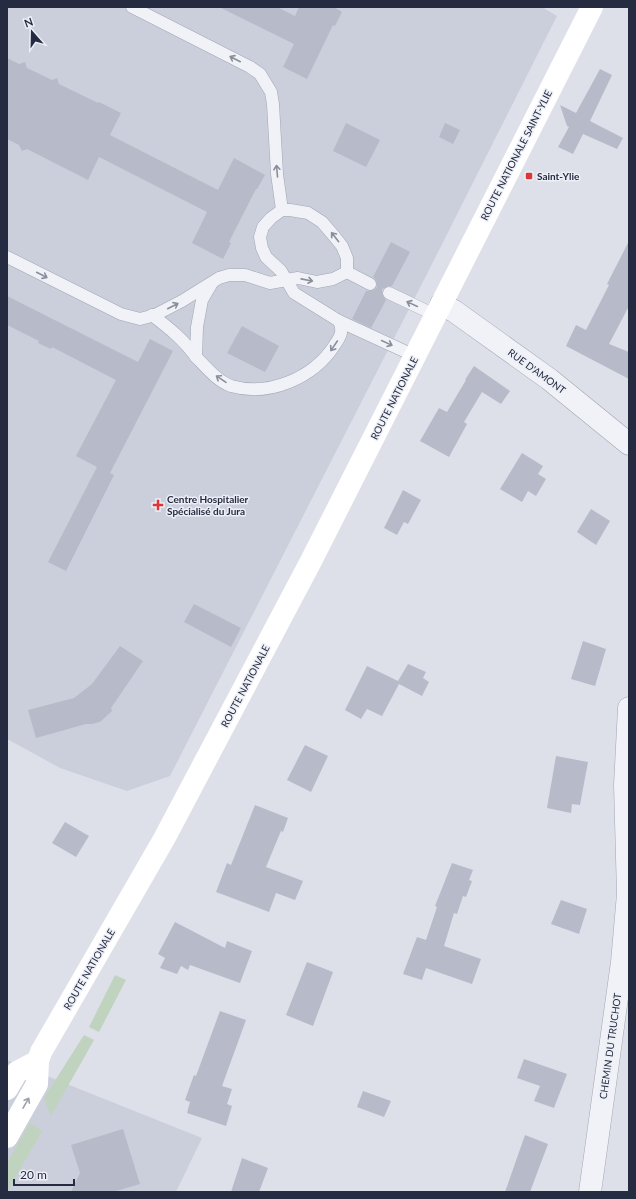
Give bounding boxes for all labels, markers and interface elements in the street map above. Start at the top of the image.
north arrow [12,12,52,52]
text: N [22,15,35,30]
one-way arrow [230,55,242,62]
street label: ROUTE NATIONALE SAINT-YLIE [478,88,554,222]
one-way arrow [274,165,281,178]
place label: Saint-Ylie [537,170,580,182]
marker: Saint-Ylie [524,171,534,181]
one-way arrow [330,231,339,242]
one-way arrow [36,272,48,279]
one-way arrow [300,276,313,284]
one-way arrow [406,300,418,307]
one-way arrow [167,301,179,309]
one-way arrow [330,340,338,351]
one-way arrow [381,340,393,347]
street label: RUE D'AMONT [506,346,568,396]
street label: ROUTE NATIONALE [368,354,420,442]
one-way arrow [215,375,227,383]
place label: Centre Hospitalier Spécialisé du Jura [167,493,249,517]
marker: Centre Hospitalier Spécialisé du Jura [152,499,164,511]
street label: ROUTE NATIONALE [218,643,272,729]
street label: ROUTE NATIONALE [61,926,117,1012]
street label: CHEMIN DU TRUCHOT [597,992,623,1100]
one-way arrow [23,1097,31,1109]
scale bar [14,1161,74,1187]
text: 20 m [20,1167,47,1182]

